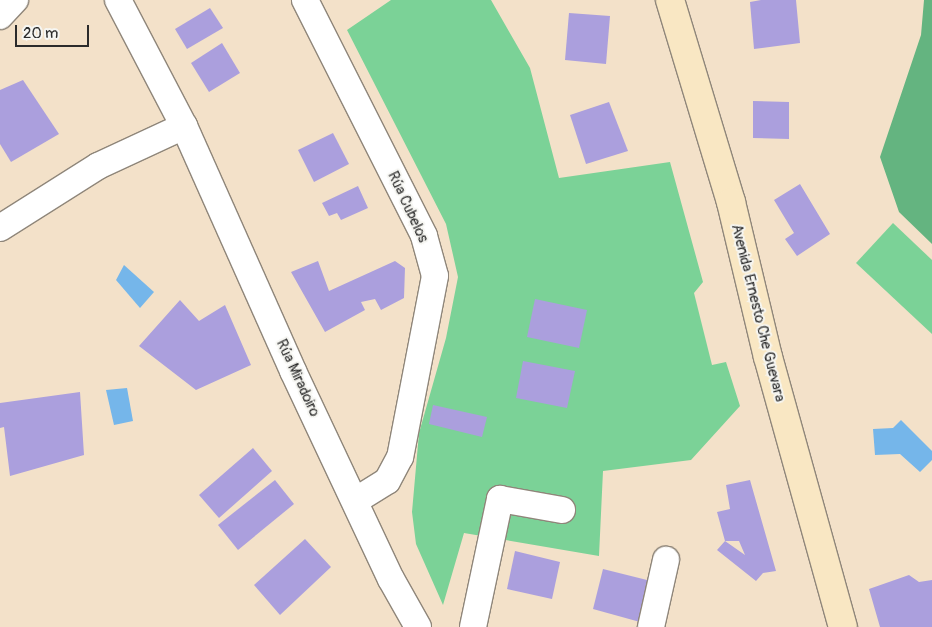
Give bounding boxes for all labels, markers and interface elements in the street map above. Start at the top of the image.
scale bar [18,15,91,47]
text: 20 m [23,24,58,43]
street label: Rúa Cubelos [384,168,432,246]
street label: Avenida Ernesto Che Guevara [727,222,789,404]
street label: Rúa Miradoiro [272,336,324,420]

